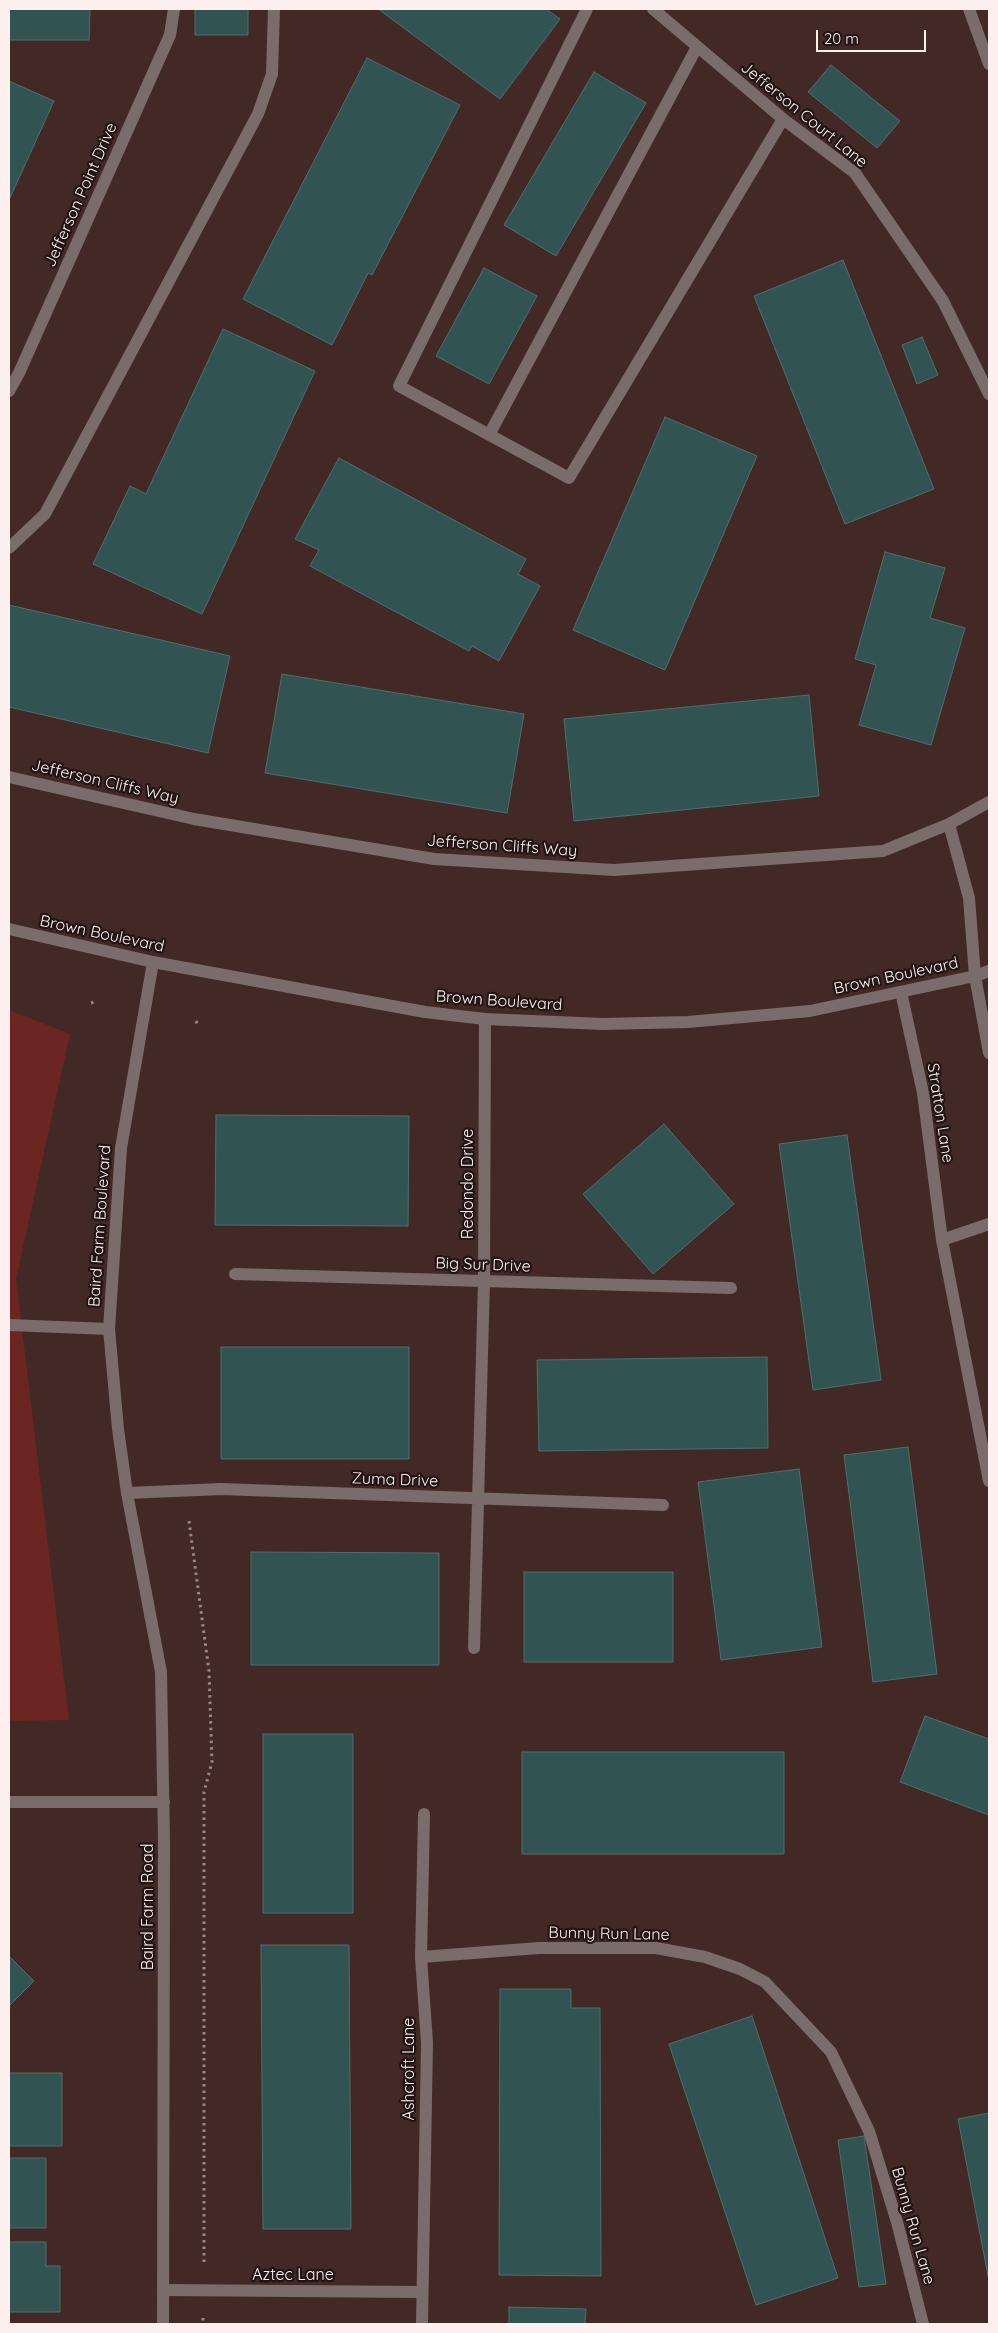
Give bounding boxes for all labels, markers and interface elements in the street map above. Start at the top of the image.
scale bar [818,20,928,52]
text: 20 m [824,29,859,48]
street label: Jefferson Court Lane [737,58,871,172]
street label: Jefferson Point Drive [41,120,121,270]
street label: Jefferson Cliffs Way [29,756,181,808]
street label: Jefferson Cliffs Way [426,831,578,861]
street label: Brown Boulevard [38,911,166,957]
street label: Brown Boulevard [832,953,960,999]
street label: Brown Boulevard [435,987,563,1015]
street label: Stratton Lane [923,1062,957,1164]
street label: Redondo Drive [458,1129,478,1239]
street label: Baird Farm Boulevard [85,1144,115,1308]
street label: Big Sur Drive [435,1254,531,1276]
street label: Zuma Drive [351,1469,439,1491]
street label: Baird Farm Road [138,1844,158,1970]
street label: Bunny Run Lane [548,1923,670,1945]
street label: Ashcroft Lane [399,2018,419,2120]
street label: Bunny Run Lane [887,2165,939,2287]
street label: Aztec Lane [252,2265,334,2285]

